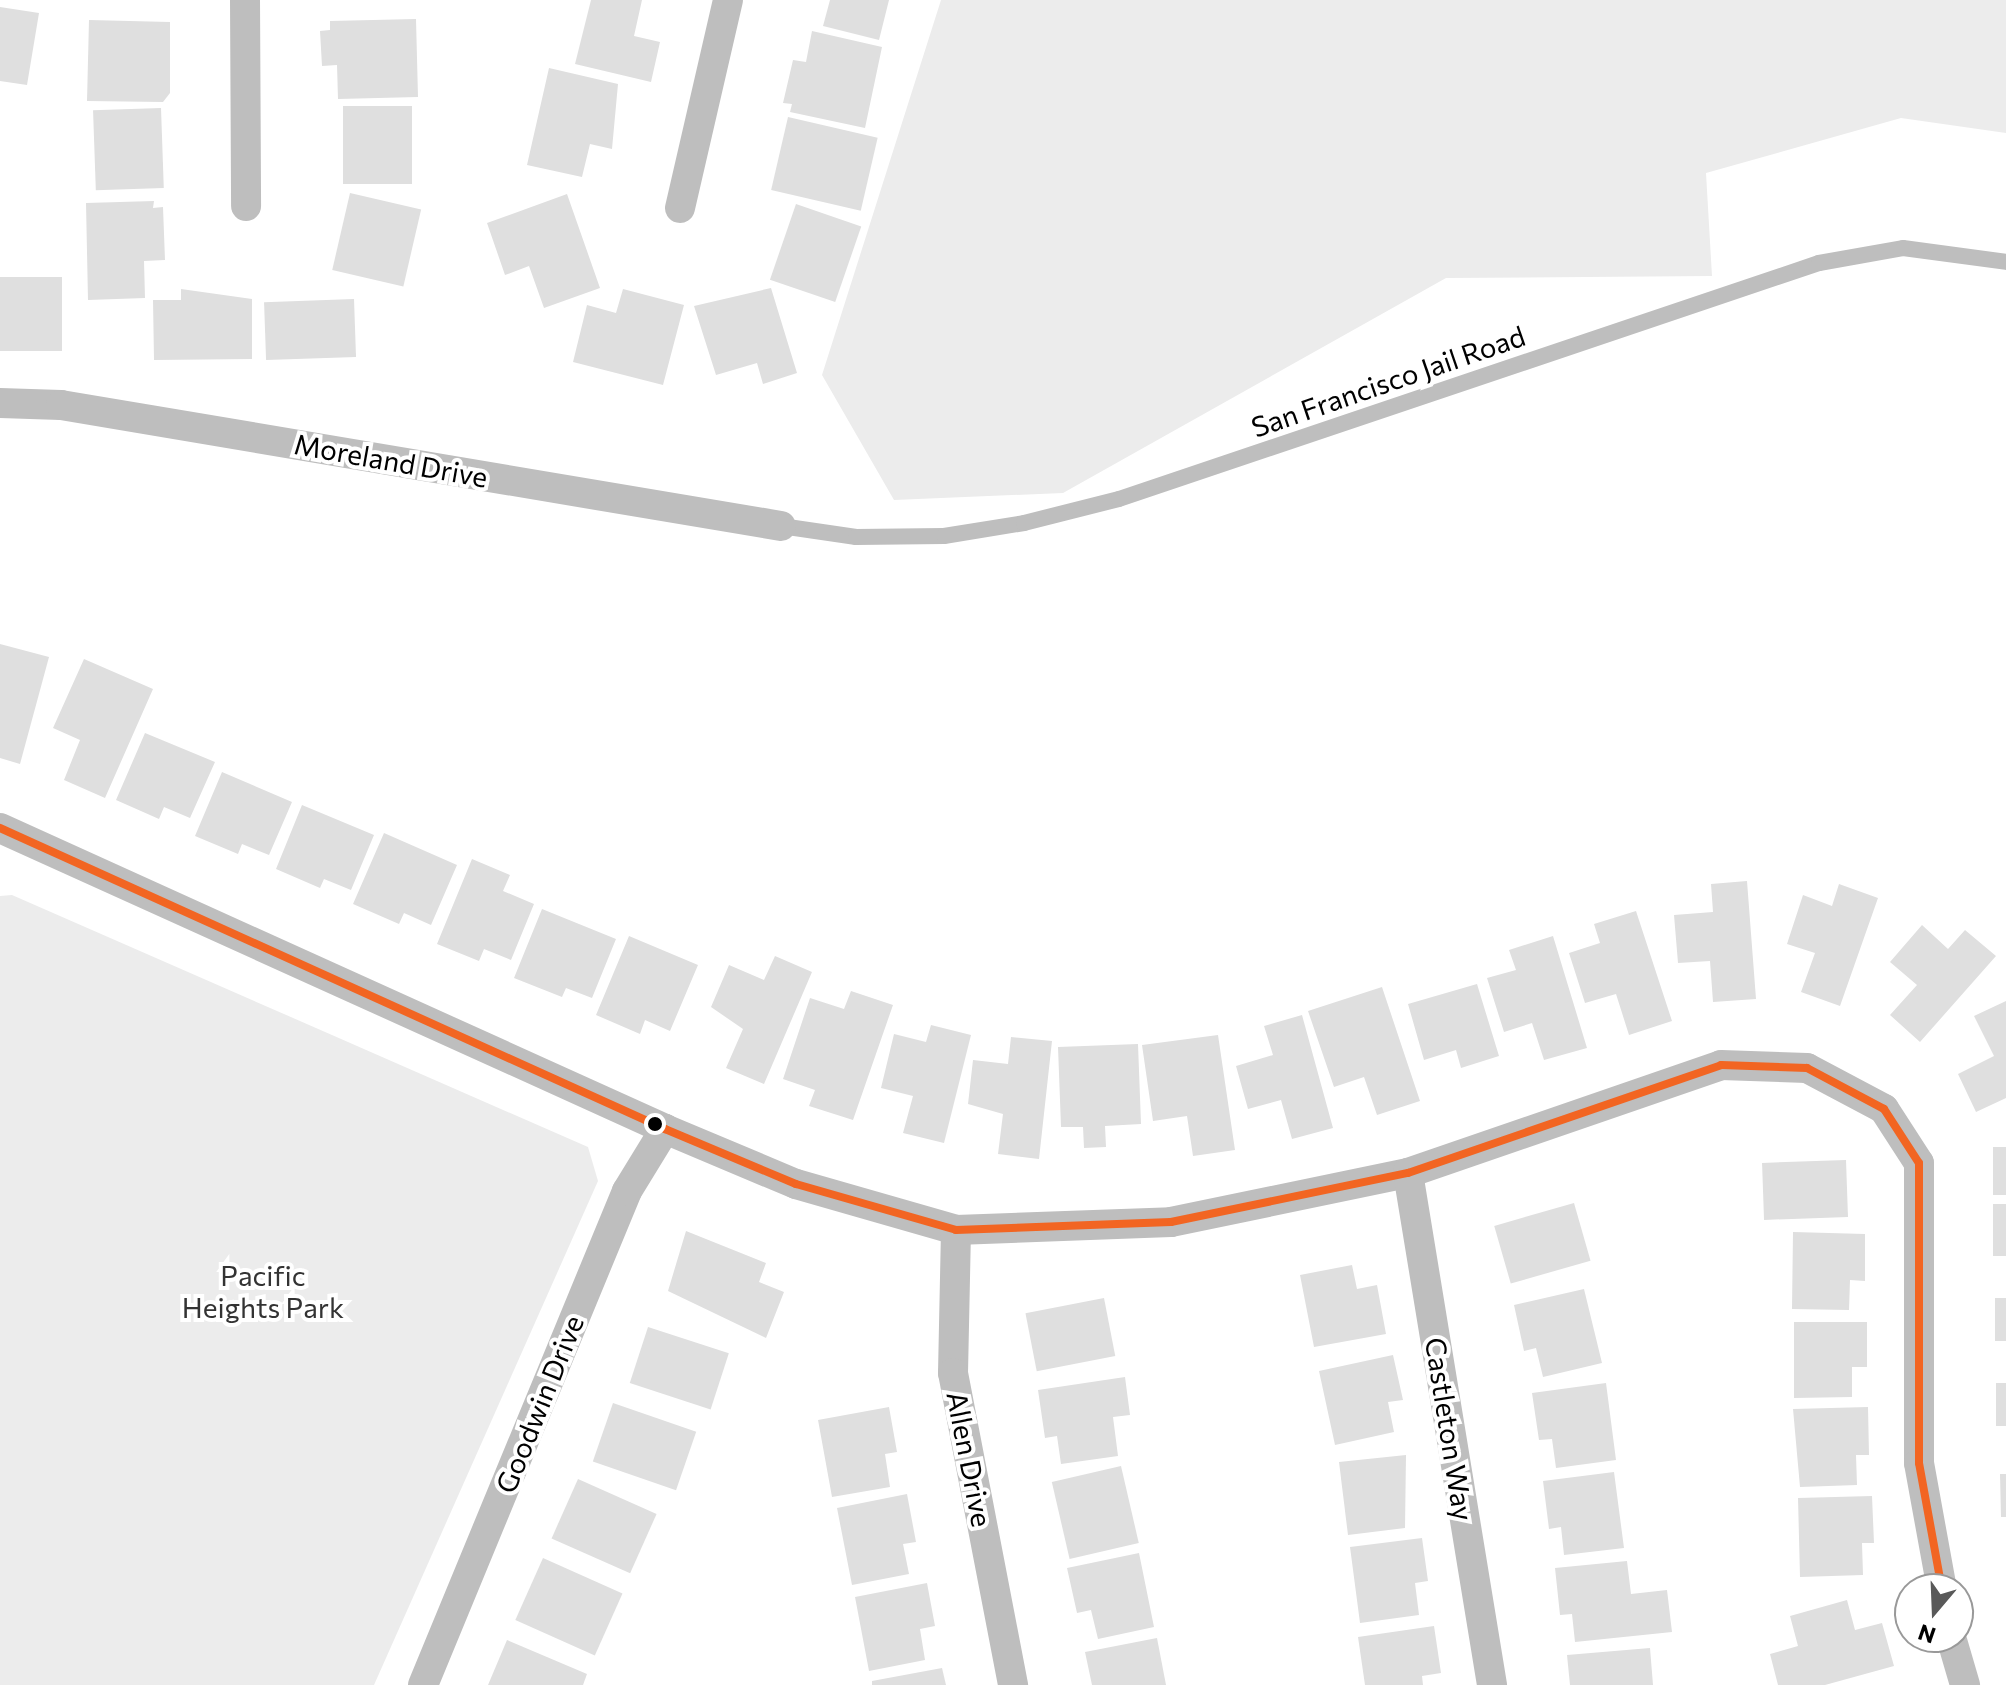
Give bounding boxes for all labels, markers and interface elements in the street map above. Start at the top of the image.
street label: San Francisco Jail Road [1247,318,1529,444]
street label: Moreland Drive [292,426,490,494]
unlabelled marker [647,1116,663,1132]
park label: Pacific Heights Park [182,1258,344,1324]
street label: Goodwin Drive [488,1310,590,1498]
street label: Castleton Way [1419,1335,1481,1523]
street label: Allen Drive [940,1388,1000,1530]
north arrow [1894,1573,1974,1653]
text: N [1914,1619,1939,1650]

